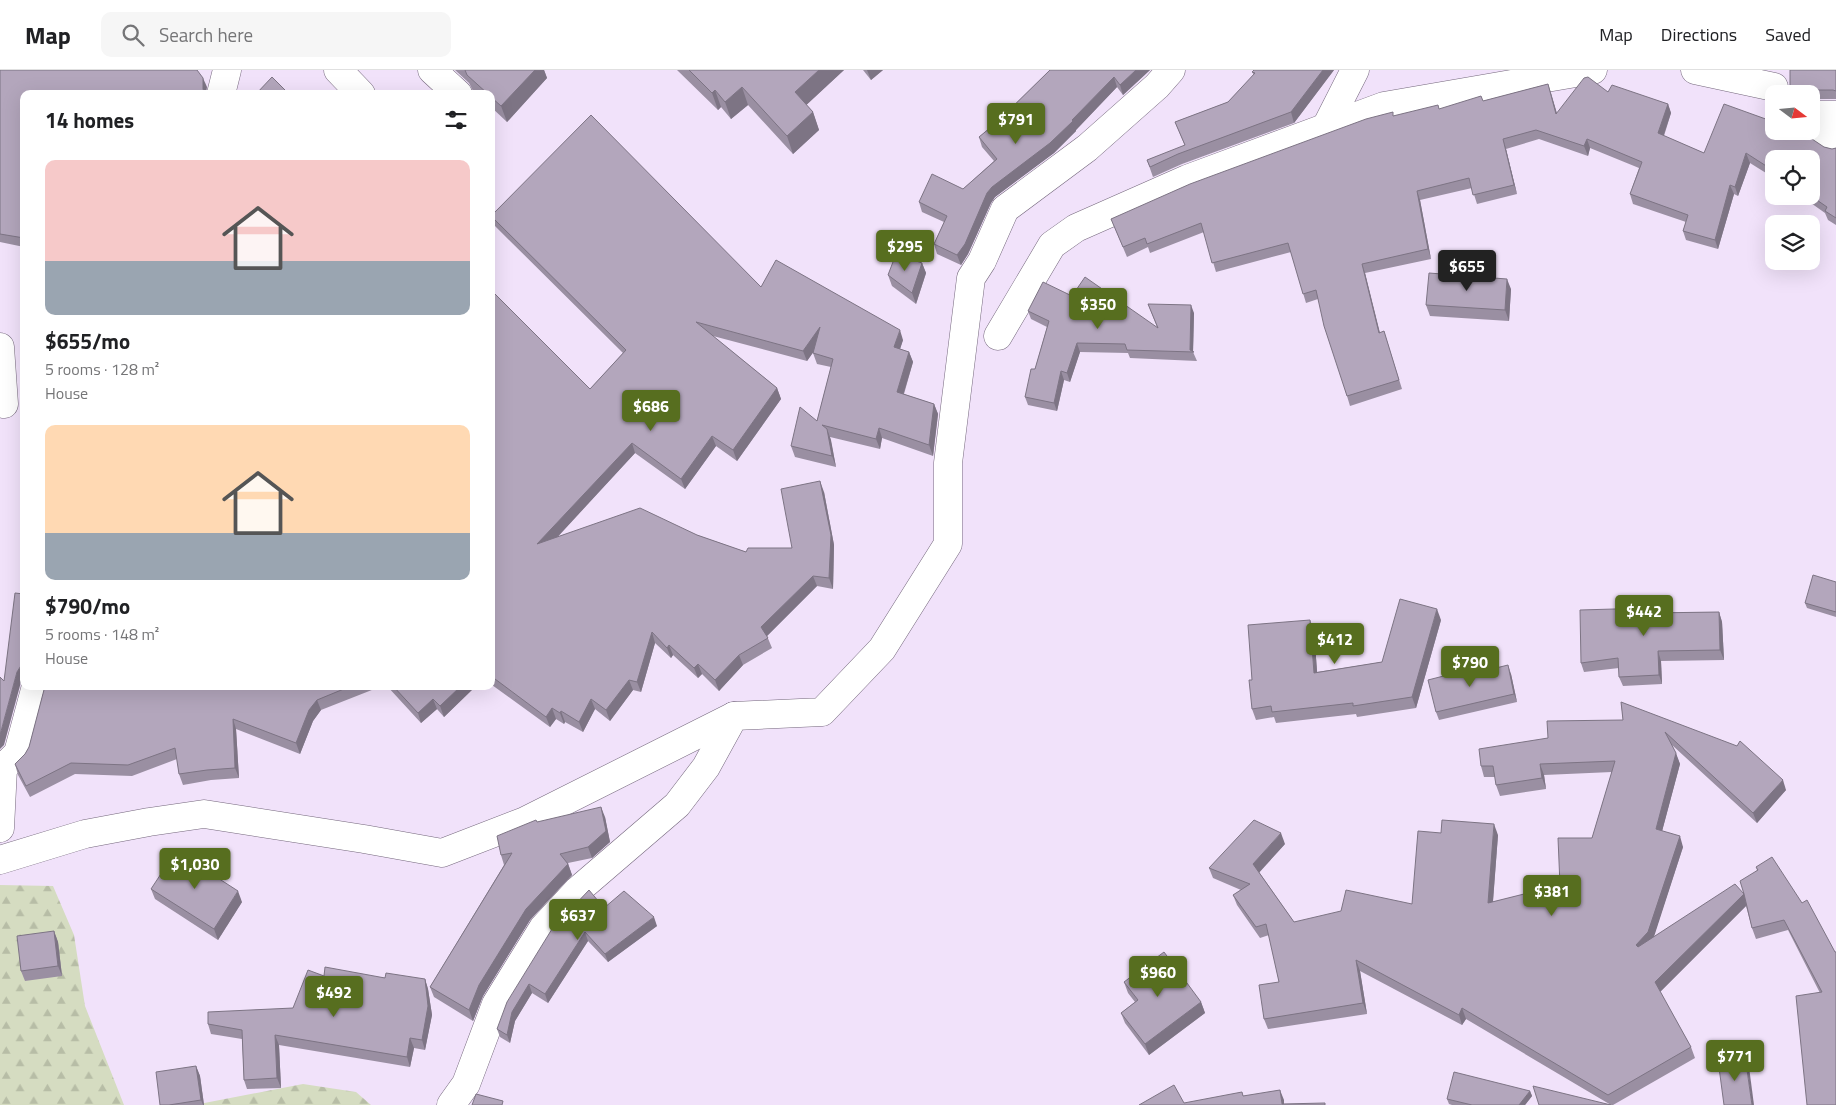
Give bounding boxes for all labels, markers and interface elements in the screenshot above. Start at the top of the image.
search box [101,12,451,57]
text: Map [25,17,71,53]
text: Search here [159,20,253,49]
icon: search [119,21,147,49]
text: Map [1599,21,1633,48]
text: Directions [1661,21,1737,48]
text: Saved [1765,21,1811,48]
north arrow [1765,85,1820,140]
map controls [1765,85,1820,270]
pin: $791 [986,102,1046,145]
text: 14 homes [45,104,134,136]
icon: filters [442,106,470,134]
text: $791 [998,107,1034,131]
button: locate [1765,150,1820,205]
icon: home [213,193,303,283]
button: layers [1765,215,1820,270]
pin: $295 [875,230,935,272]
text: $295 [887,234,923,258]
pin: $655 [1437,250,1497,292]
text: $655 [1449,254,1485,278]
pin: $350 [1068,288,1128,330]
text: $350 [1080,292,1116,316]
text: $655/mo [45,325,130,357]
text: 5 rooms · 128 m² [45,357,159,381]
text: House [45,381,88,405]
pin: $686 [621,390,681,432]
text: $686 [633,394,669,418]
icon: home [213,458,303,548]
text: $790/mo [45,590,130,622]
pin: $442 [1614,594,1674,637]
text: $442 [1626,599,1662,623]
text: 5 rooms · 148 m² [45,622,159,646]
pin: $412 [1305,622,1365,665]
text: $412 [1317,627,1353,651]
text: House [45,646,88,670]
pin: $790 [1440,646,1500,688]
text: $790 [1452,650,1488,674]
pin: $1,030 [154,848,236,890]
text: $1,030 [170,852,220,876]
pin: $381 [1522,874,1582,917]
text: $381 [1534,879,1570,903]
pin: $637 [548,898,608,941]
text: $637 [560,903,596,927]
pin: $960 [1128,956,1188,998]
text: $960 [1140,960,1176,984]
pin: $492 [304,976,364,1018]
text: $492 [316,980,352,1004]
pin: $771 [1705,1040,1765,1082]
text: $771 [1717,1044,1753,1068]

